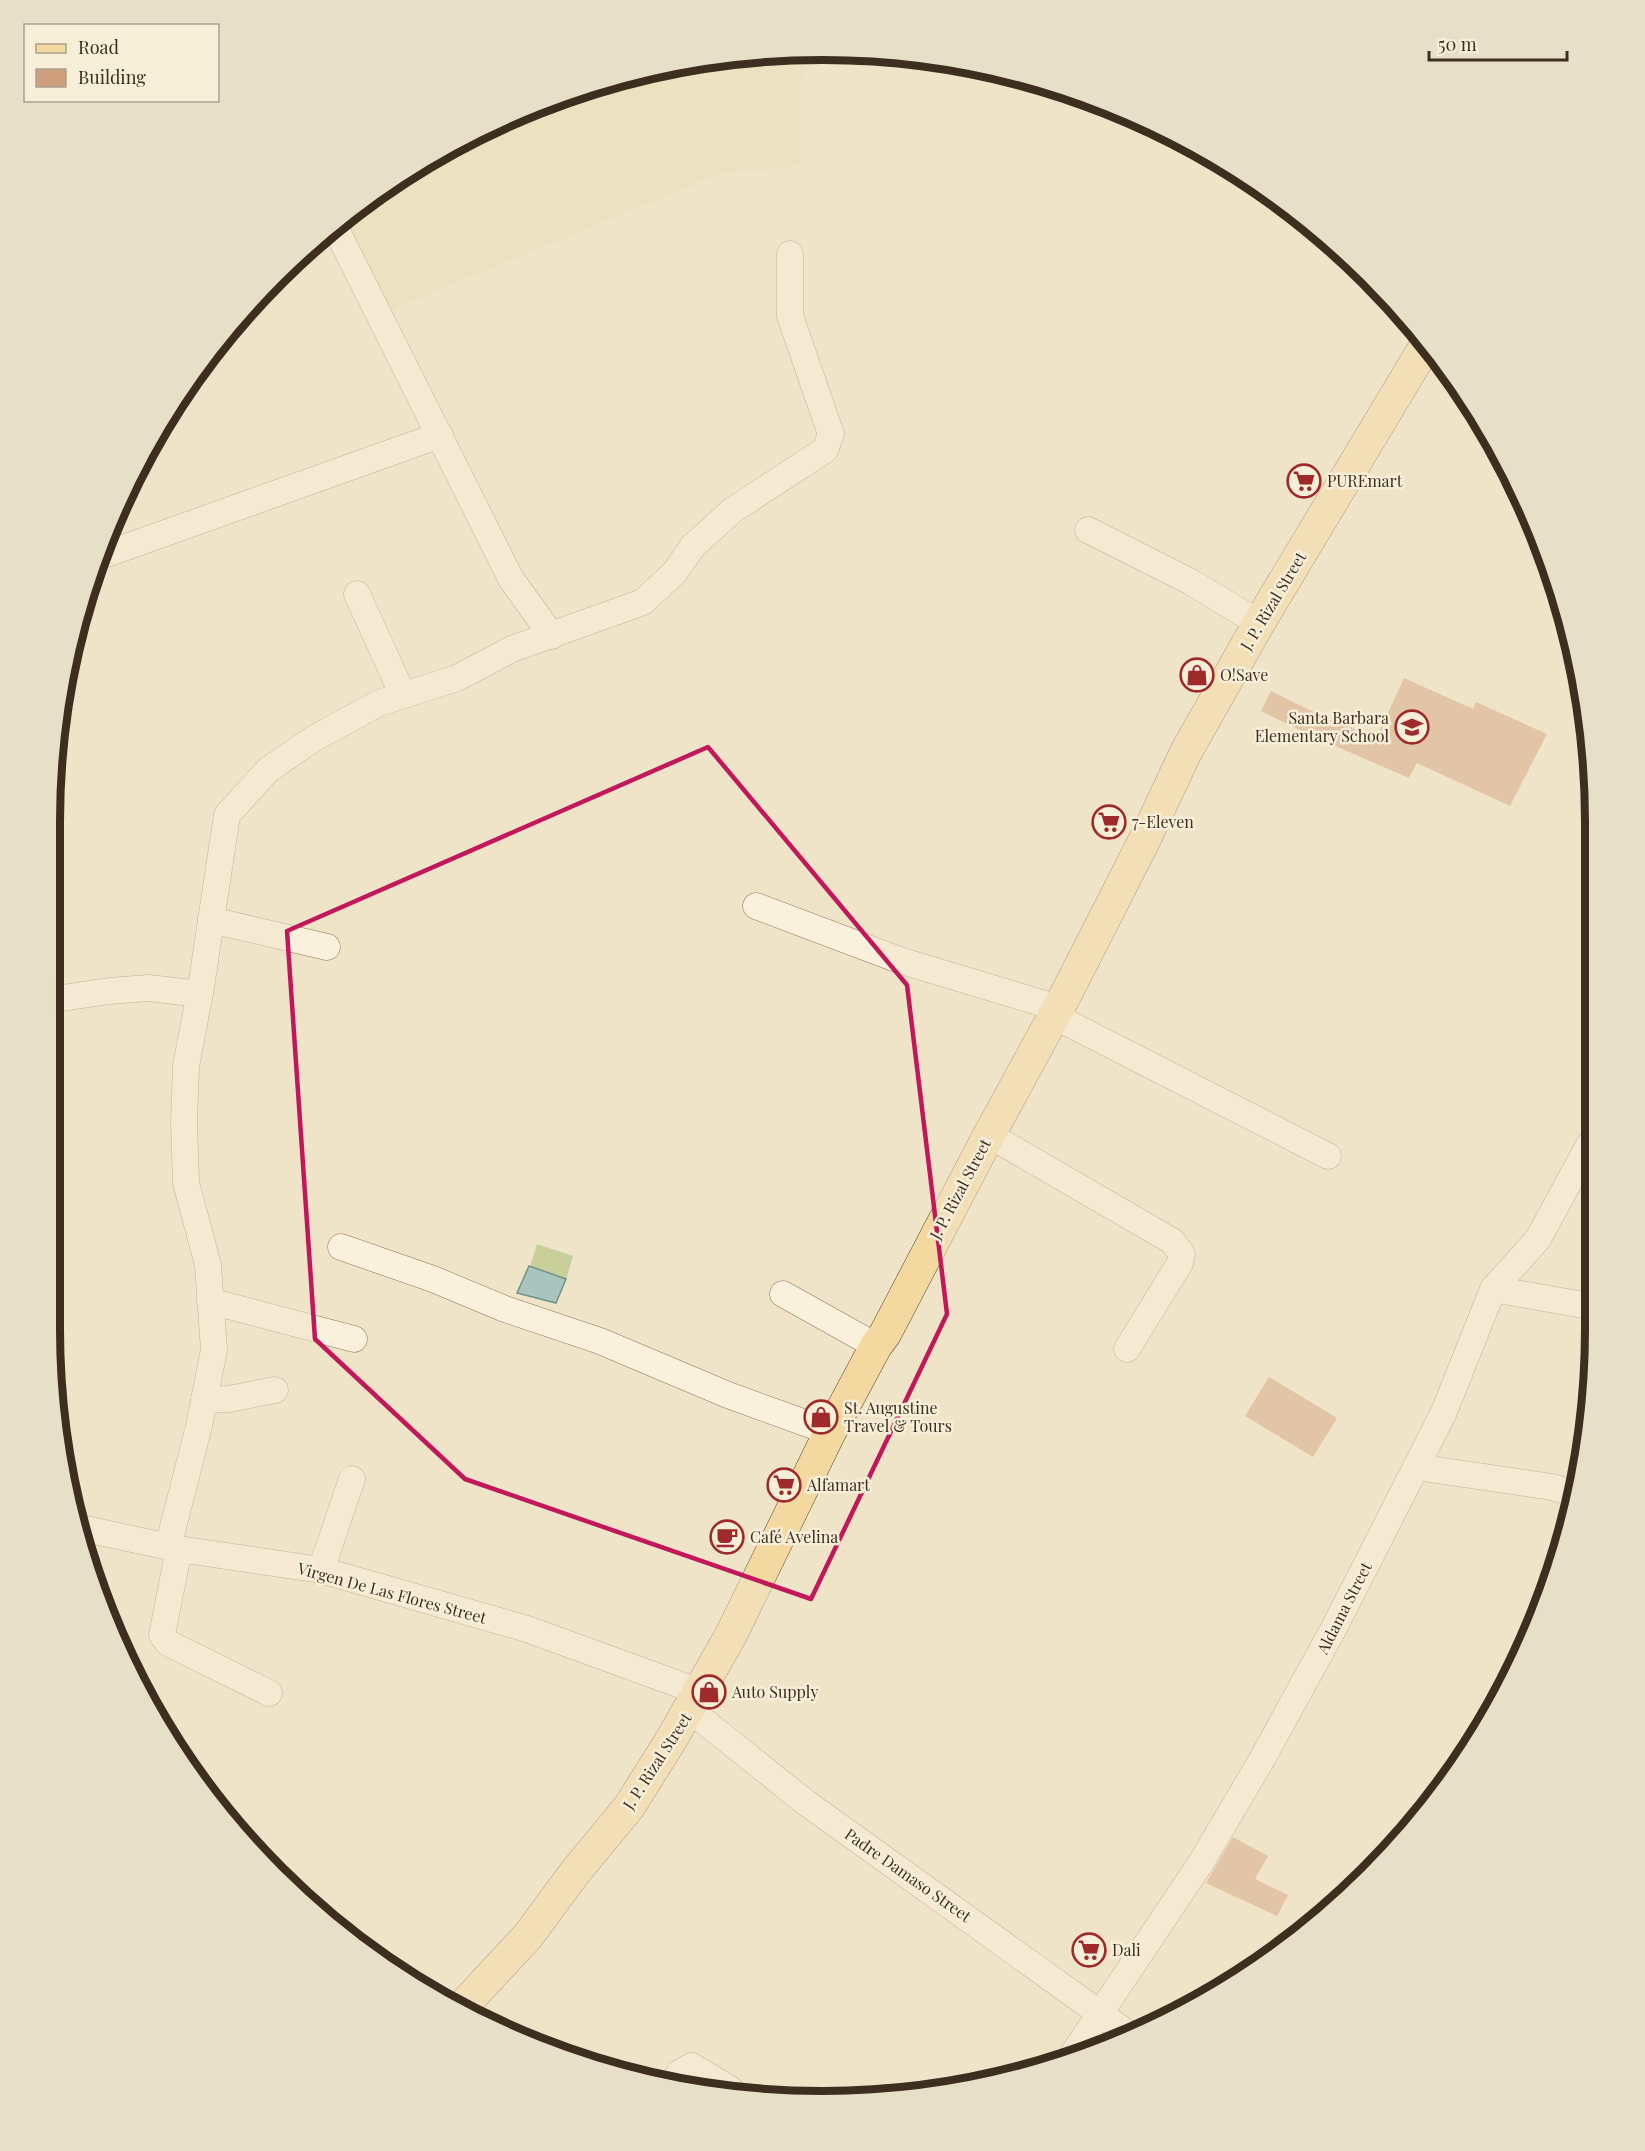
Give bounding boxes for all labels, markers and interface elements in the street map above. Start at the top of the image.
legend [24,24,219,102]
scale bar [1429,24,1567,62]
text: 50 m [1438,32,1477,56]
text: Road [78,35,119,59]
text: Building [78,65,146,89]
supermarket icon: PUREmart [1286,463,1322,499]
place label: PUREmart [1327,470,1403,491]
street label: J. P. Rizal Street [1234,547,1310,655]
shop icon: O!Save [1179,657,1215,693]
place label: O!Save [1220,664,1268,685]
place label: Santa Barbara Elementary School [1255,707,1389,746]
school or university icon: Santa Barbara Elementary School [1394,709,1430,745]
supermarket icon: 7-Eleven [1091,804,1127,840]
place label: 7-Eleven [1132,811,1194,832]
street label: J. P. Rizal Street [924,1134,995,1244]
place label: St. Augustine Travel & Tours [844,1397,952,1436]
shop icon: St. Augustine Travel & Tours [803,1399,839,1435]
supermarket icon: Alfamart [766,1467,802,1503]
place label: Alfamart [806,1474,870,1495]
cafe icon: Café Avelina [709,1519,745,1555]
place label: Café Avelina [750,1526,838,1547]
street label: Virgen De Las Flores Street [294,1557,489,1628]
street label: Aldama Street [1311,1558,1376,1658]
shop icon: Auto Supply [691,1674,727,1710]
place label: Auto Supply [731,1681,818,1702]
street label: J. P. Rizal Street [617,1708,696,1814]
street label: Padre Damaso Street [841,1823,976,1926]
supermarket icon: Dali [1071,1932,1107,1968]
place label: Dali [1112,1939,1141,1960]

